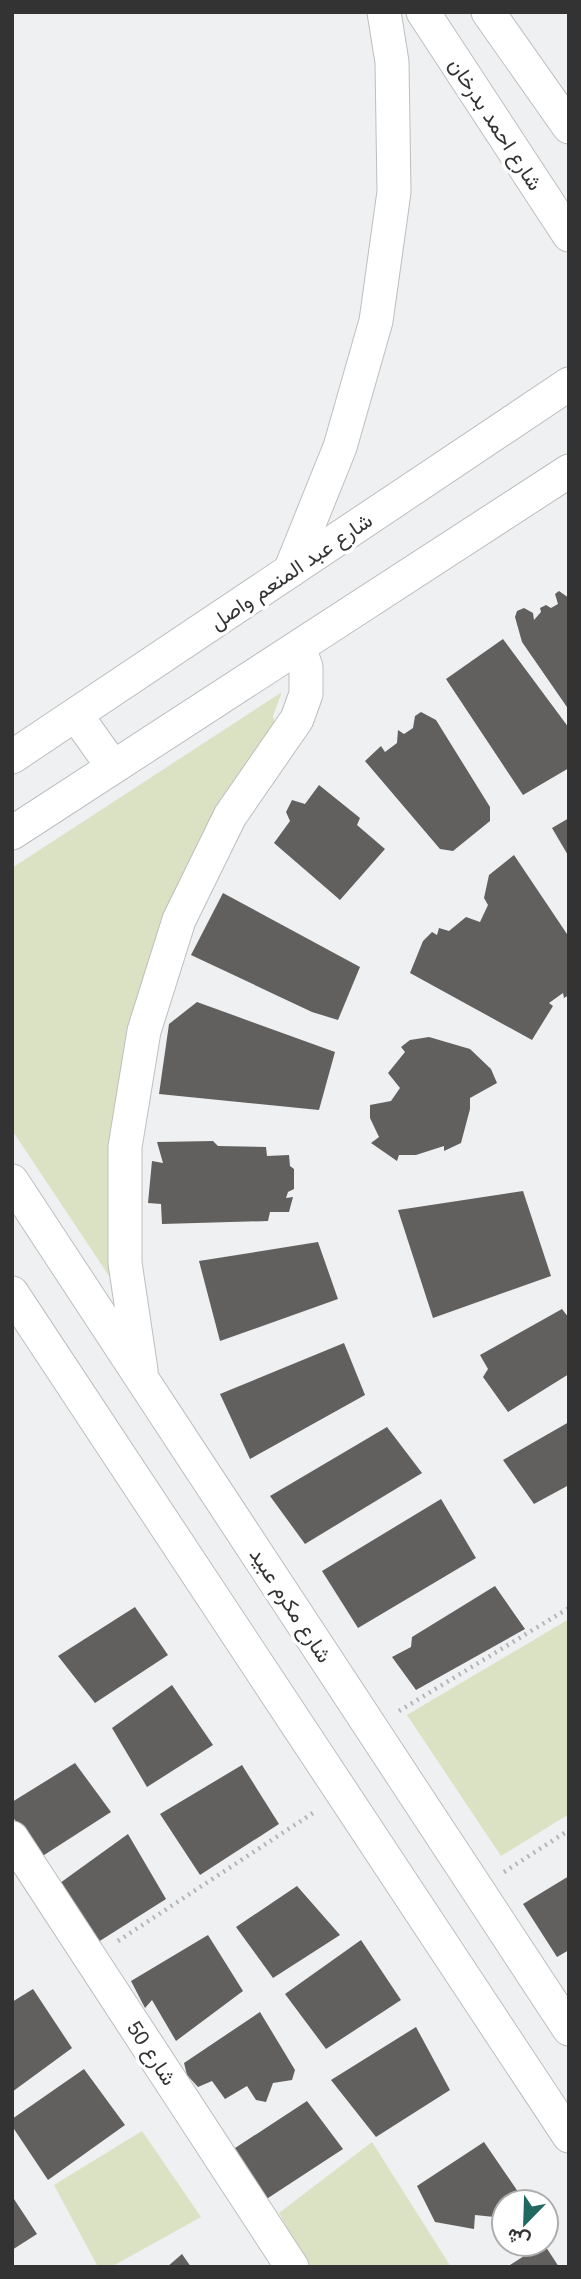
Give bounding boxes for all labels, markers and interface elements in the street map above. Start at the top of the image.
street label: شارع احمد بدرخان [442,54,547,196]
street label: شارع عبد المنعم واصل [206,508,378,636]
street label: شارع مكرم عبيد [243,1543,337,1668]
street label: شارع 50 [120,2017,181,2091]
north arrow [490,2188,560,2258]
text: ش [504,2223,534,2252]

